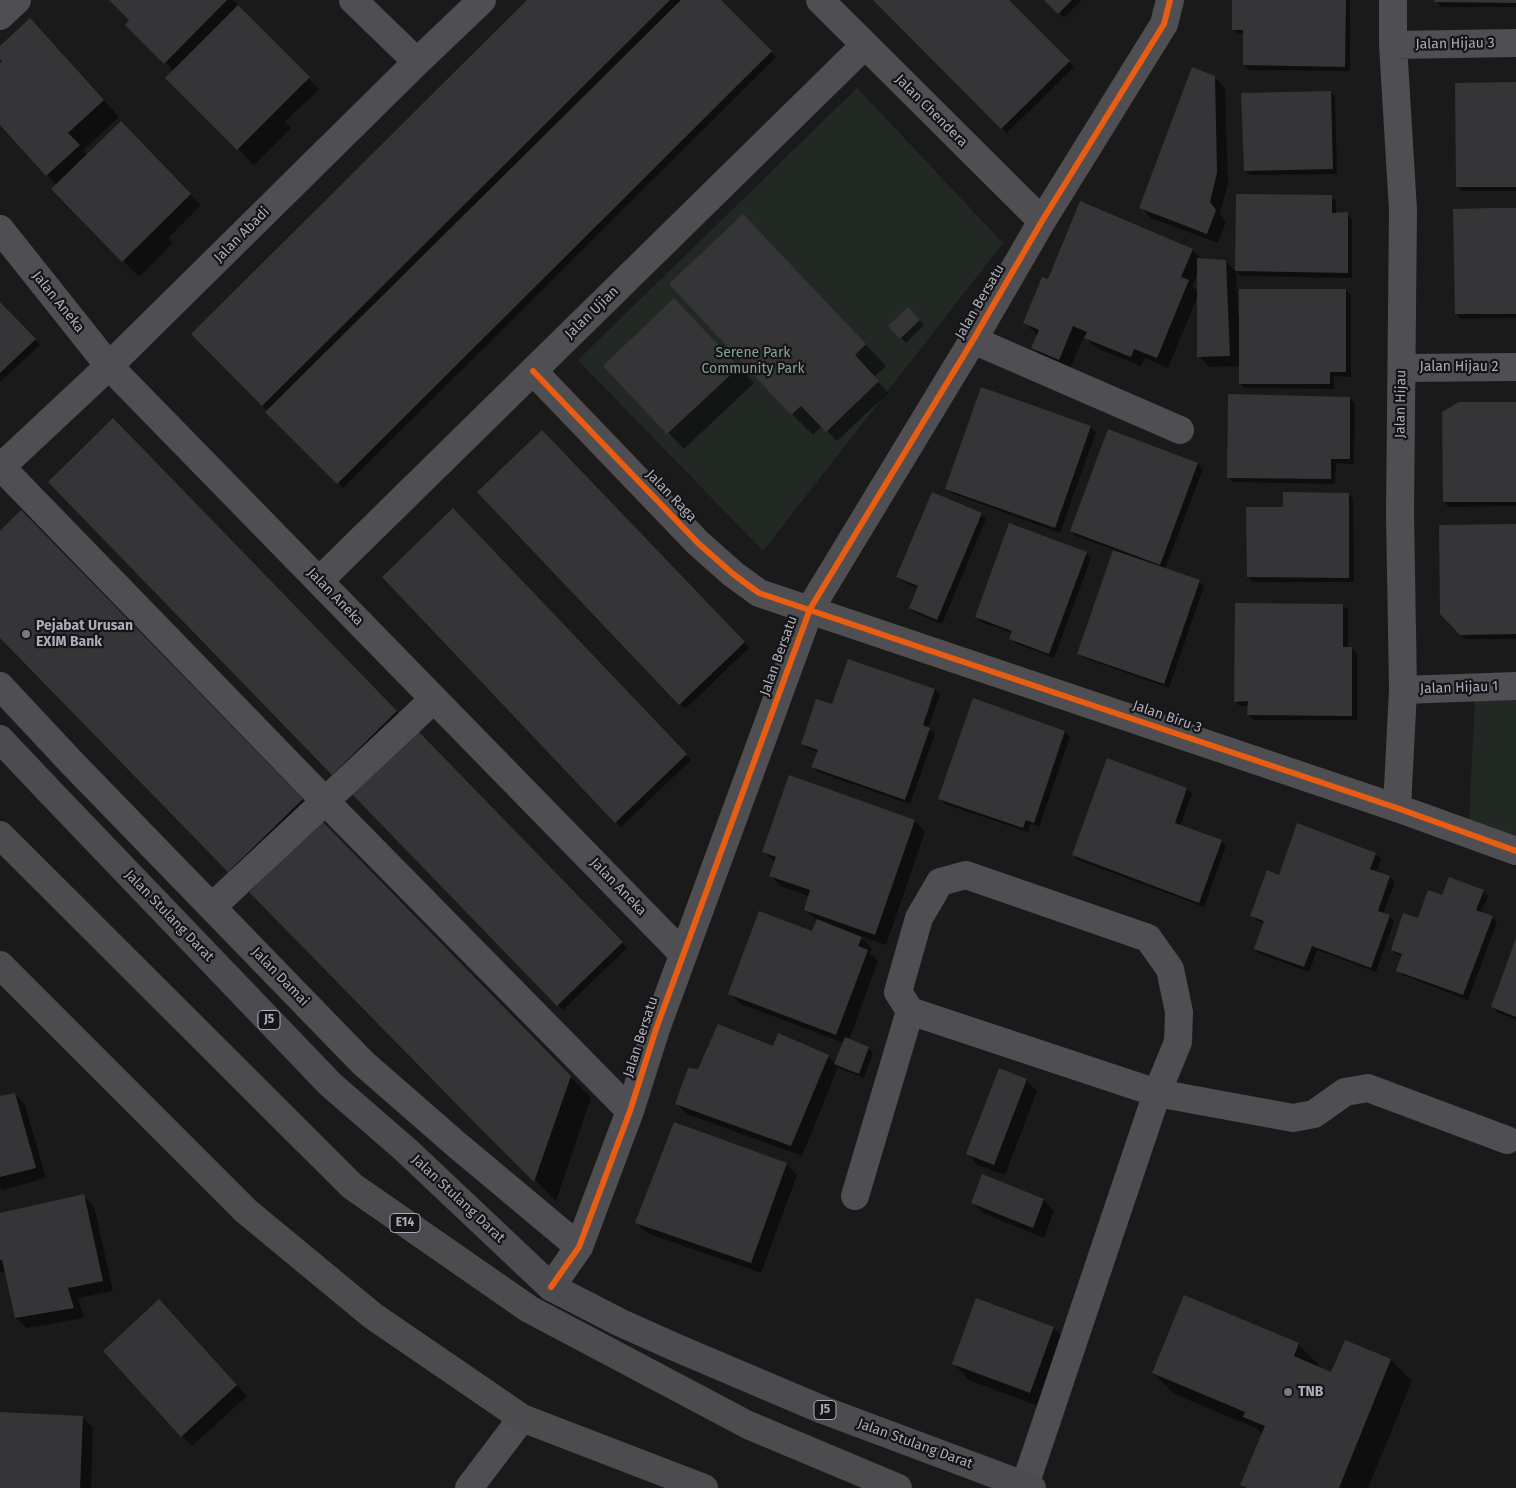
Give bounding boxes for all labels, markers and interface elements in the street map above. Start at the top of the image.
street label: Jalan Hijau 3 [1415,35,1495,53]
street label: Jalan Chendera [891,71,971,151]
street label: Jalan Abadi [211,204,273,266]
street label: Jalan Bersatu [952,261,1008,343]
street label: Jalan Aneka [28,268,88,336]
street label: Jalan Ujian [562,283,622,343]
park label: Serene Park Community Park [701,345,805,378]
street label: Jalan Hijau 2 [1419,359,1499,375]
street label: Jalan Hijau [1392,370,1410,438]
street label: Jalan Raga [642,467,700,525]
street label: Jalan Aneka [303,565,367,629]
street label: Jalan Bersatu [757,614,801,698]
place label: Pejabat Urusan EXIM Bank [36,618,133,650]
marker: Pejabat Urusan EXIM Bank [20,628,32,640]
street label: Jalan Hijau 1 [1420,678,1498,698]
street label: Jalan Biru 3 [1130,697,1204,737]
street label: Jalan Aneka [586,855,650,919]
street label: Jalan Stulang Darat [121,867,217,965]
street label: Jalan Damai [248,944,312,1010]
street label: Jalan Bersatu [620,995,662,1079]
road number: J5 [258,1010,280,1030]
street label: Jalan Stulang Darat [408,1152,508,1246]
road number: E14 [390,1214,420,1232]
place label: TNB [1298,1384,1323,1400]
marker: TNB [1282,1386,1294,1398]
road number: J5 [814,1400,836,1420]
street label: Jalan Stulang Darat [855,1415,975,1473]

